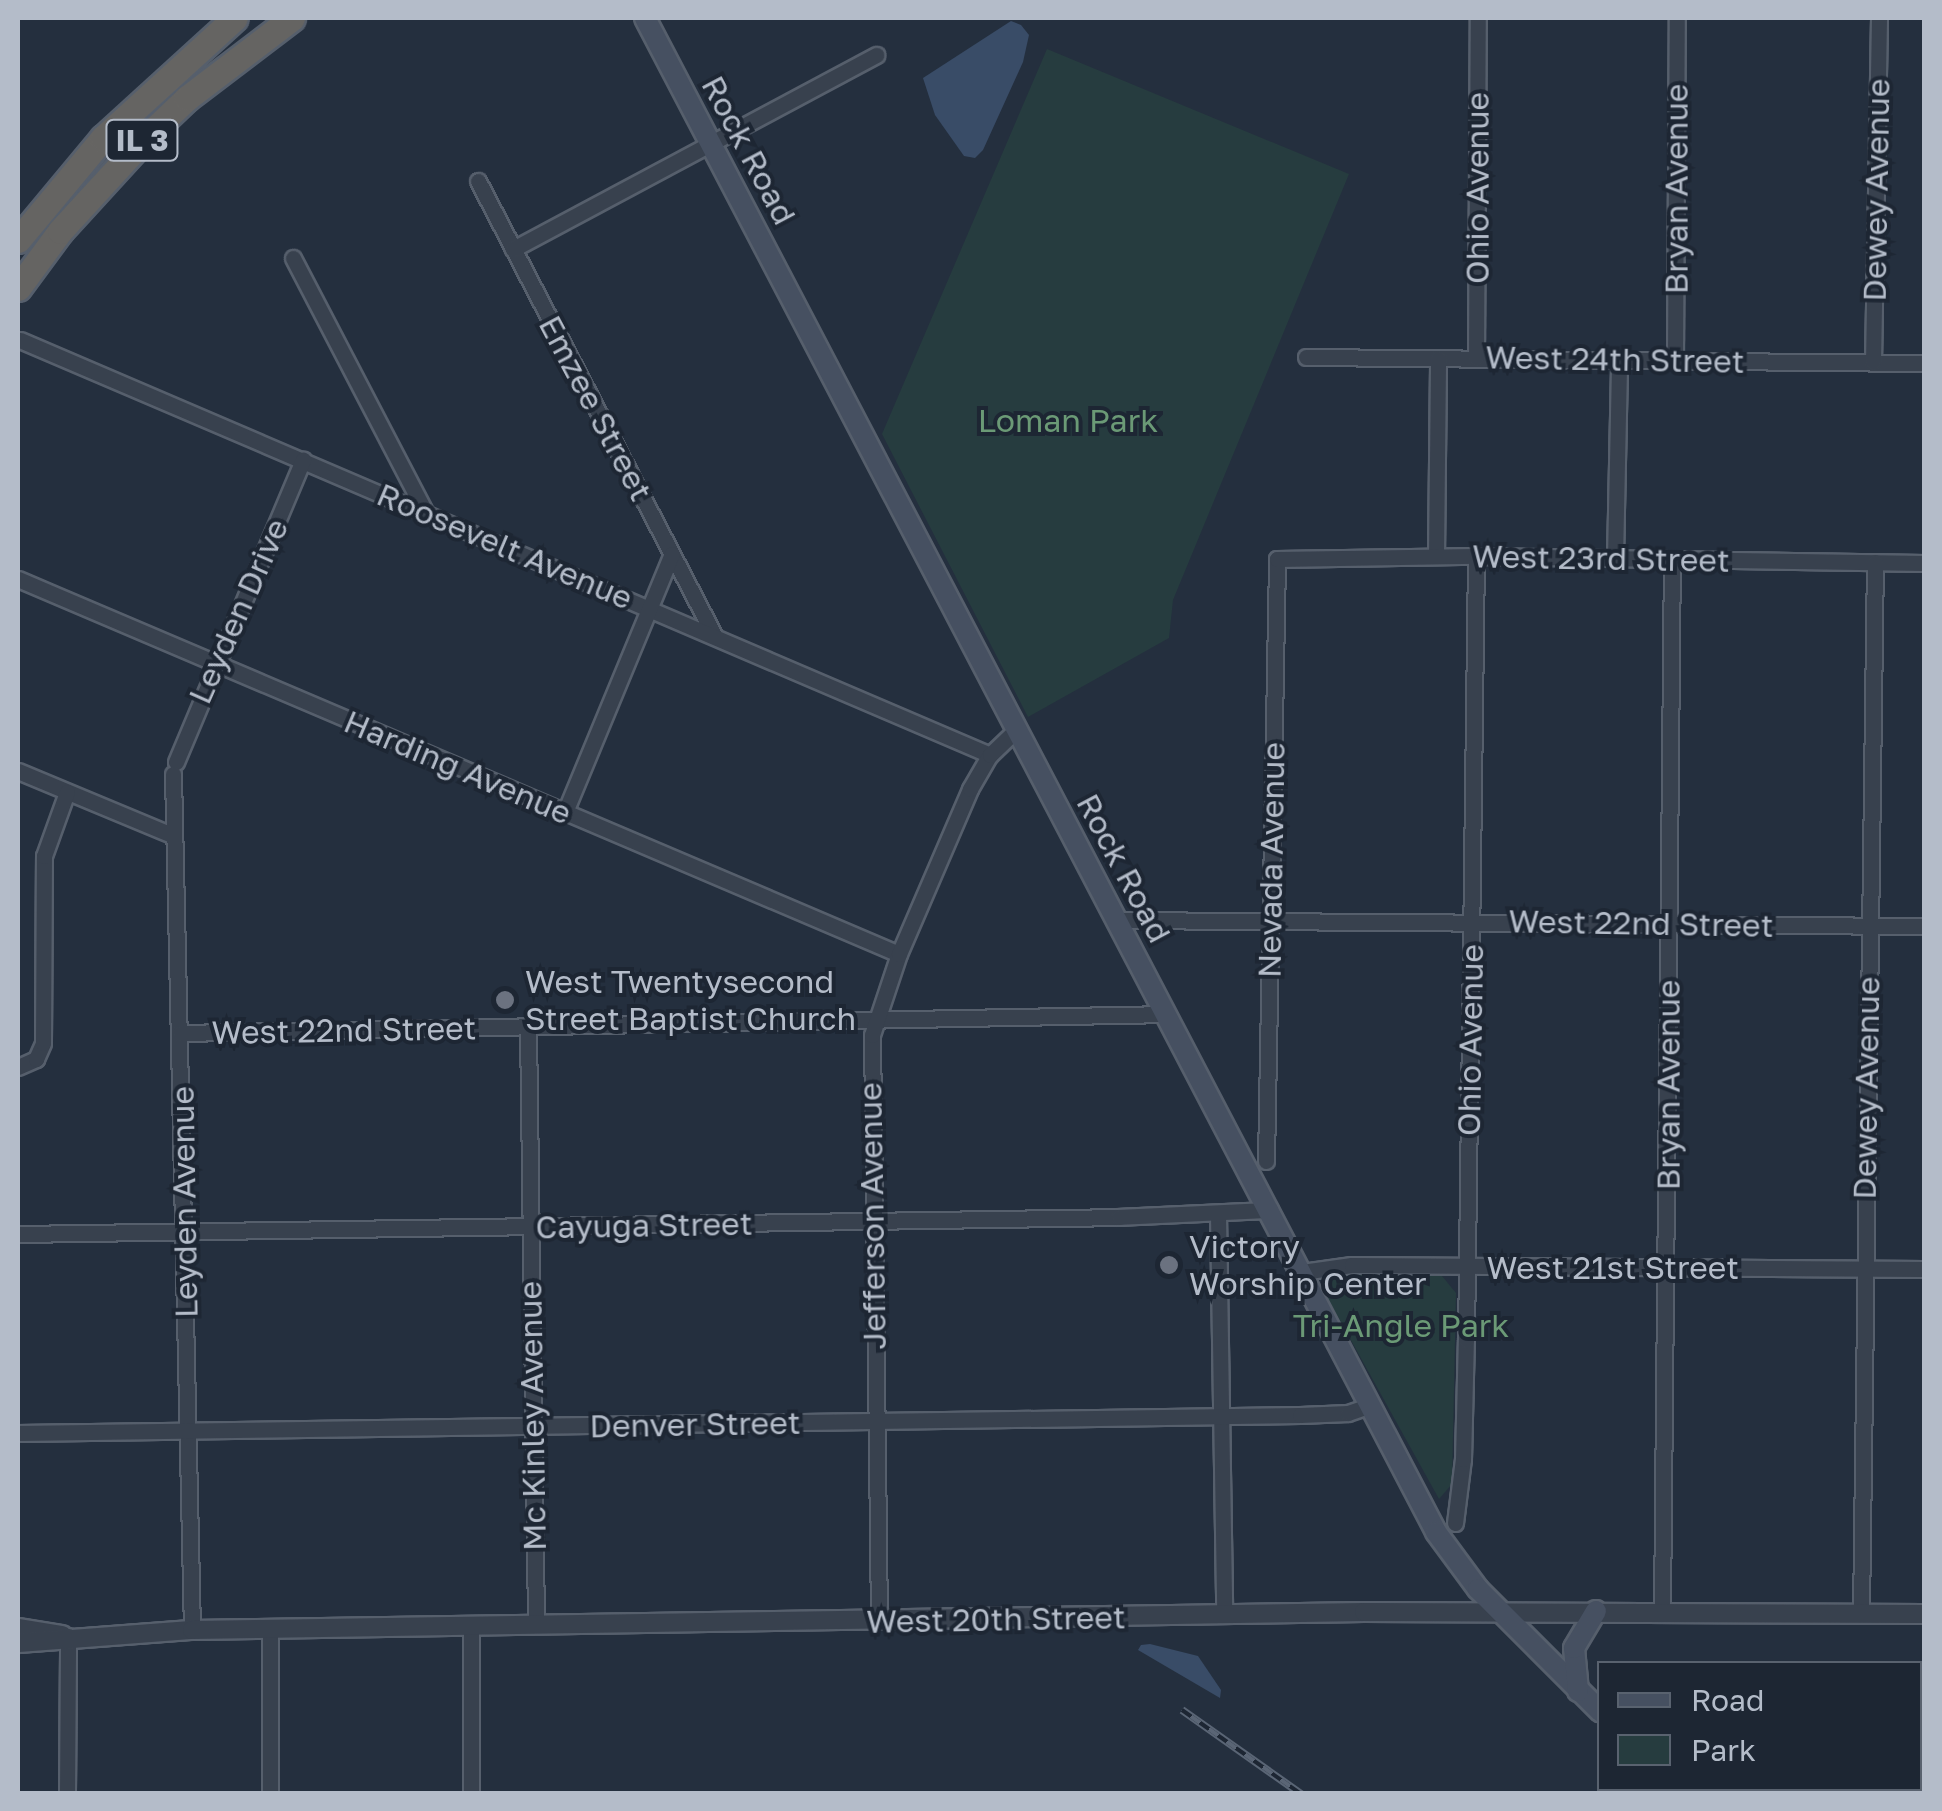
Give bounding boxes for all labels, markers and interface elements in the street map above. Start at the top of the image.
street label: Rock Road [694,69,804,231]
street label: Dewey Avenue [1855,78,1897,302]
street label: Bryan Avenue [1657,84,1695,294]
street label: Ohio Avenue [1458,92,1496,284]
road number: IL 3 [104,115,180,165]
street label: Emzee Street [531,309,661,507]
street label: West 24th Street [1485,338,1745,380]
park label: Loman Park [978,401,1158,439]
street label: Roosevelt Avenue [371,475,639,617]
street label: Leyden Drive [180,513,296,709]
street label: West 23rd Street [1472,537,1730,579]
street label: Harding Avenue [339,702,577,832]
street label: Nevada Avenue [1250,742,1292,978]
street label: Rock Road [1069,787,1179,949]
street label: West 22nd Street [1508,901,1774,945]
street label: Ohio Avenue [1449,944,1491,1136]
place label: West Twentysecond Street Baptist Church [525,963,856,1038]
street label: Dewey Avenue [1845,976,1887,1200]
street label: Bryan Avenue [1649,980,1687,1190]
marker: West Twentysecond Street Baptist Church [494,989,516,1011]
street label: West 22nd Street [211,1008,477,1052]
street label: Jefferson Avenue [850,1082,894,1350]
street label: Leyden Avenue [163,1086,205,1318]
street label: Cayuga Street [535,1204,753,1246]
place label: Victory Worship Center [1189,1228,1427,1303]
street label: West 21st Street [1487,1248,1739,1286]
marker: Victory Worship Center [1158,1254,1180,1276]
street label: Mc Kinley Avenue [510,1281,554,1551]
park label: Tri-Angle Park [1293,1306,1509,1344]
street label: Denver Street [589,1403,801,1445]
street label: West 20th Street [866,1598,1126,1640]
legend [1597,1661,1922,1791]
text: Road [1691,1682,1765,1718]
text: Park [1691,1732,1756,1768]

